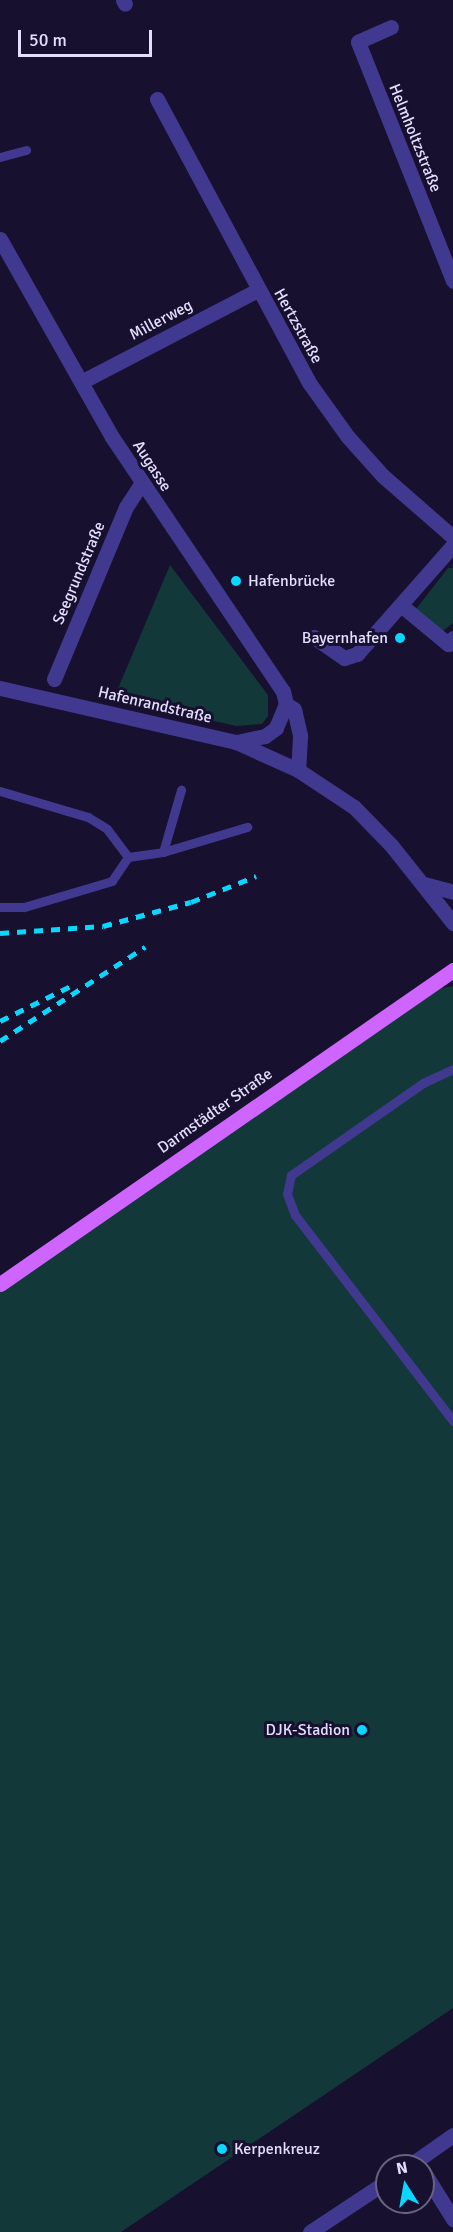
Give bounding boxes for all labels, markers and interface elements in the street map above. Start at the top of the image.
scale bar [21,18,154,56]
text: 50 m [29,29,67,51]
street label: Helmholtzstraße [385,81,445,195]
street label: Hertzstraße [270,285,326,367]
street label: Millerweg [126,295,196,345]
street label: Augasse [128,437,176,495]
street label: Seegrundstraße [49,519,109,627]
place label: Hafenbrücke [248,571,335,591]
marker: Hafenbrücke [229,574,243,588]
place label: Bayernhafen [302,628,388,648]
marker: Bayernhafen [393,631,407,645]
street label: Hafenrandstraße [96,683,214,727]
street label: Darmstädter Straße [154,1064,276,1158]
place label: DJK-Stadion [266,1720,350,1740]
marker: DJK-Stadion [355,1723,369,1737]
place label: Kerpenkreuz [234,2139,320,2159]
marker: Kerpenkreuz [215,2142,229,2156]
north arrow [375,2154,435,2214]
text: N [395,2157,409,2179]

